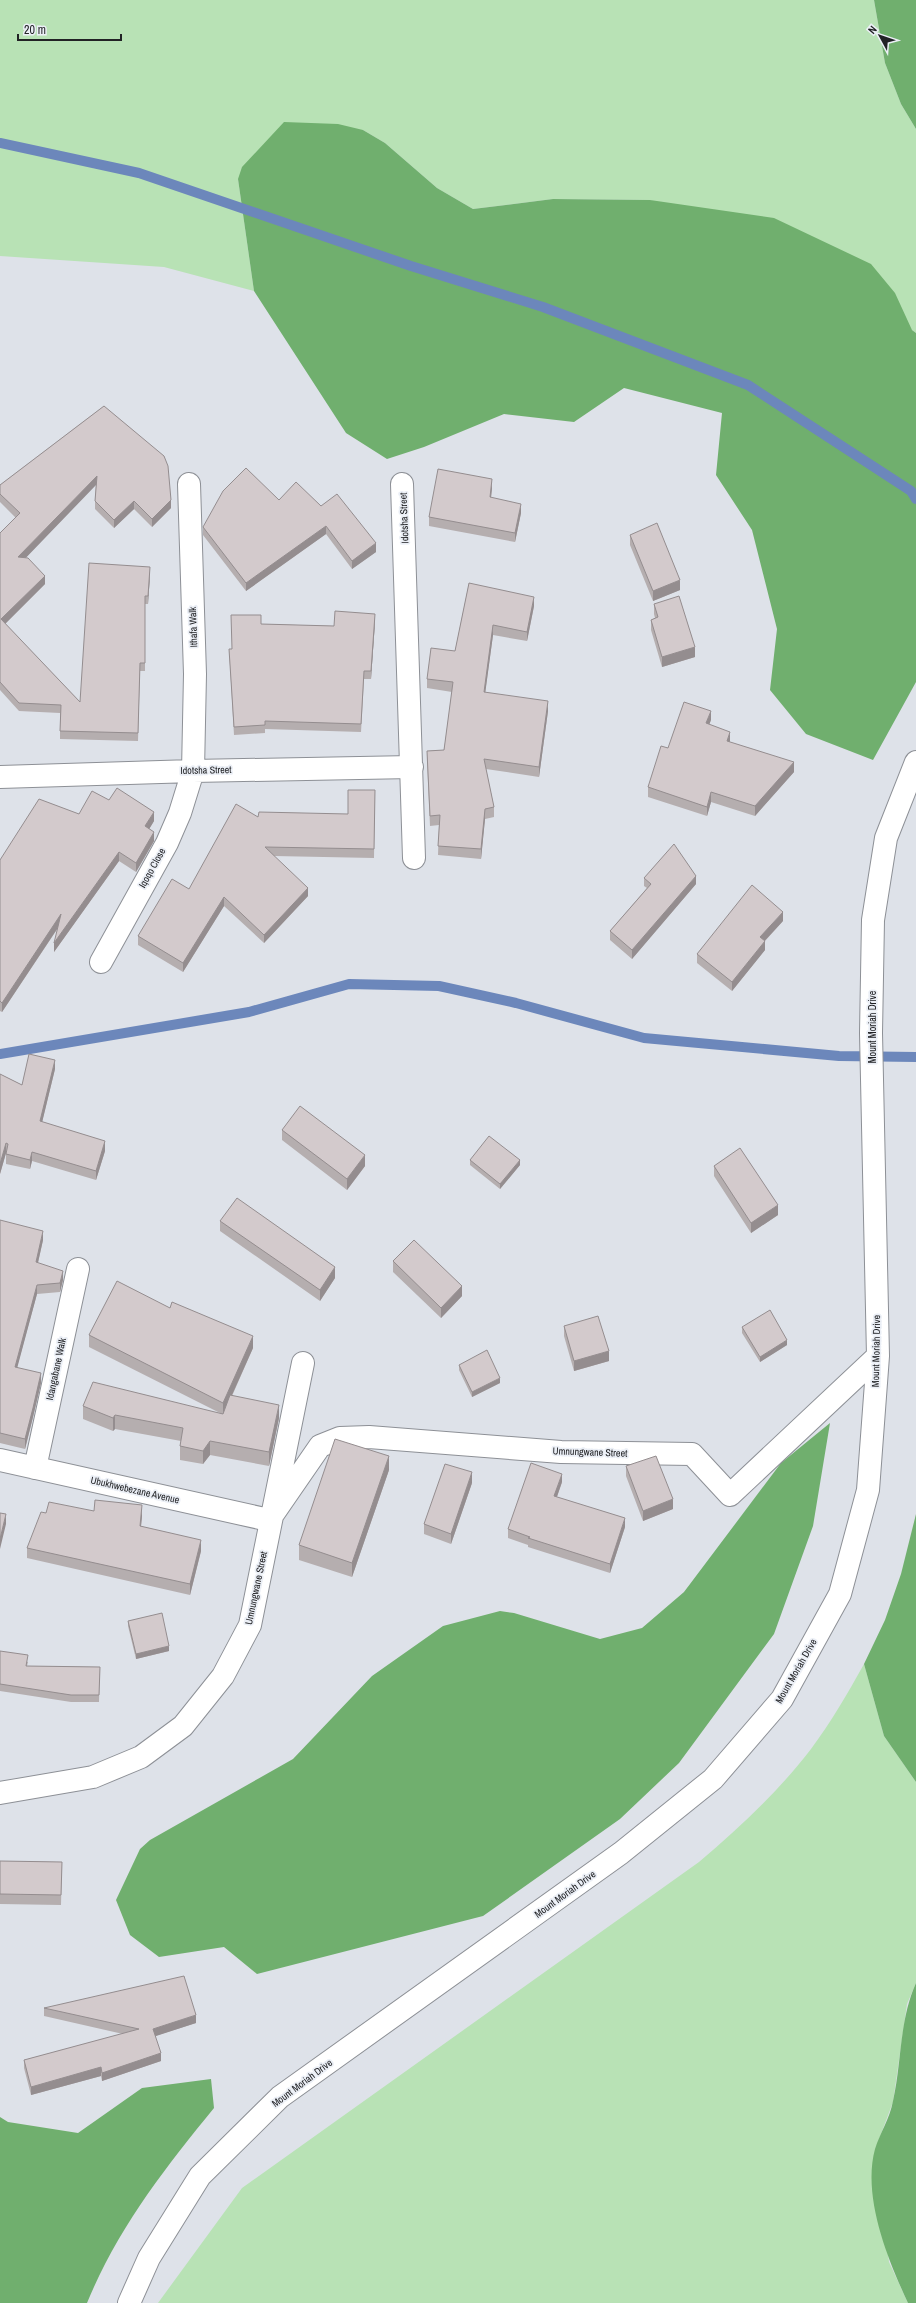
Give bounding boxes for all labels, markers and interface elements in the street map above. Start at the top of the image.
scale bar [18,16,121,42]
north arrow [860,16,900,56]
text: 20 m [24,22,46,38]
text: N [865,23,880,37]
street label: Idotsha Street [397,492,411,544]
street label: Ithafa Walk [186,606,200,648]
street label: Idotsha Street [180,763,232,777]
street label: Iqoqo Close [136,845,169,890]
street label: Mount Moriah Drive [866,990,879,1063]
street label: Mount Moriah Drive [869,1314,883,1387]
street label: Idangabane Walk [43,1336,69,1401]
street label: Umnungwane Street [552,1444,628,1460]
street label: Ubukhwebezane Avenue [89,1473,181,1507]
street label: Umnungwane Street [242,1549,270,1626]
street label: Mount Moriah Drive [772,1636,820,1706]
street label: Mount Moriah Drive [532,1867,598,1921]
street label: Mount Moriah Drive [269,2056,335,2110]

